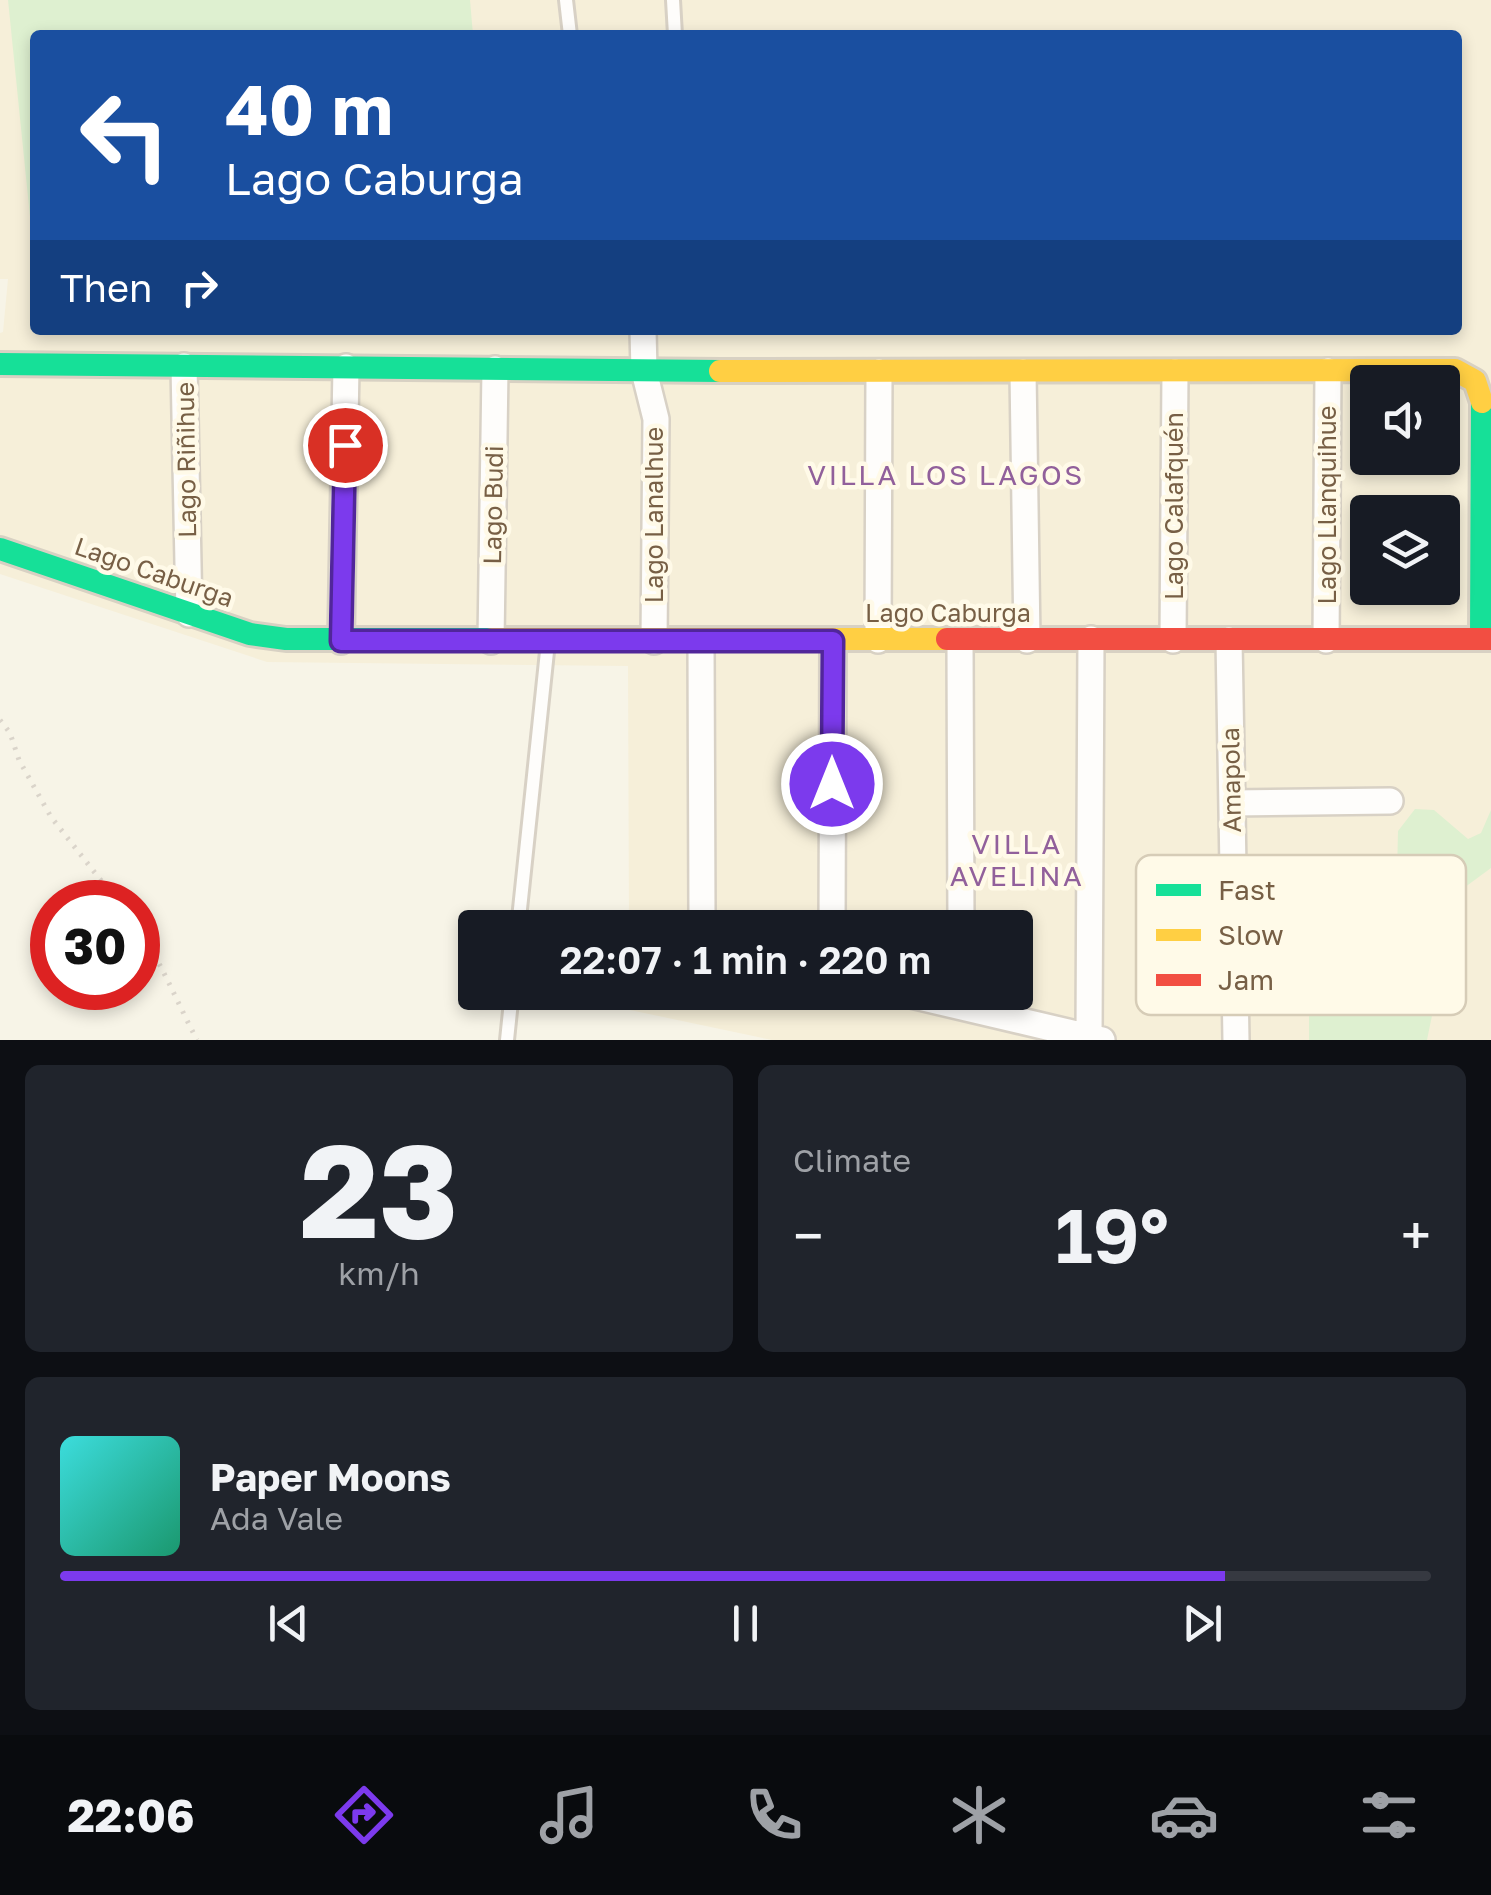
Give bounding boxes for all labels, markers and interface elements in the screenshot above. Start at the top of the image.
text: 40 m [225,66,393,150]
icon: left [60,70,190,200]
text: Lago Caburga [225,151,524,205]
icon: right [172,260,227,315]
text: Then [60,265,152,310]
map controls [1350,365,1460,605]
button: sound [1350,365,1460,475]
street label: Lago Riñihue [169,382,202,538]
pin [303,403,388,488]
street label: Lago Llanquihue [1311,406,1342,604]
street label: Lago Calafquén [1158,412,1189,600]
icon: arrive [318,418,373,473]
street label: Lago Lanalhue [638,427,669,603]
street label: Lago Budi [476,445,509,565]
district label: VILLA LOS LAGOS [807,458,1085,491]
button: layers [1350,495,1460,605]
street label: Lago Caburga [71,530,238,613]
street label: Lago Caburga [865,597,1031,628]
street label: Amapola [1214,727,1247,833]
position arrow [780,732,884,836]
district label: VILLA AVELINA [950,827,1084,892]
legend [1136,855,1466,1015]
text: Fast [1218,873,1276,906]
speed limit sign: 30 [30,880,160,1010]
text: Slow [1218,918,1284,951]
text: 22:07 · 1 min · 220 m [560,937,931,982]
text: Jam [1218,963,1274,996]
text: 23 [300,1111,458,1267]
text: Climate [793,1141,911,1179]
text: 19° [1055,1189,1169,1280]
text: − [793,1202,823,1268]
text: + [1401,1202,1431,1268]
text: km/h [338,1254,420,1292]
text: Paper Moons [210,1454,451,1499]
text: Ada Vale [210,1499,343,1537]
icon: previous [261,1596,316,1651]
icon: pause [718,1596,773,1651]
icon: next [1175,1596,1230,1651]
icon: directions [329,1780,399,1850]
icon: music [534,1780,604,1850]
icon: phone [739,1780,809,1850]
icon: climate [944,1780,1014,1850]
icon: car [1149,1780,1219,1850]
icon: filters [1354,1780,1424,1850]
text: 22:06 [67,1788,195,1842]

